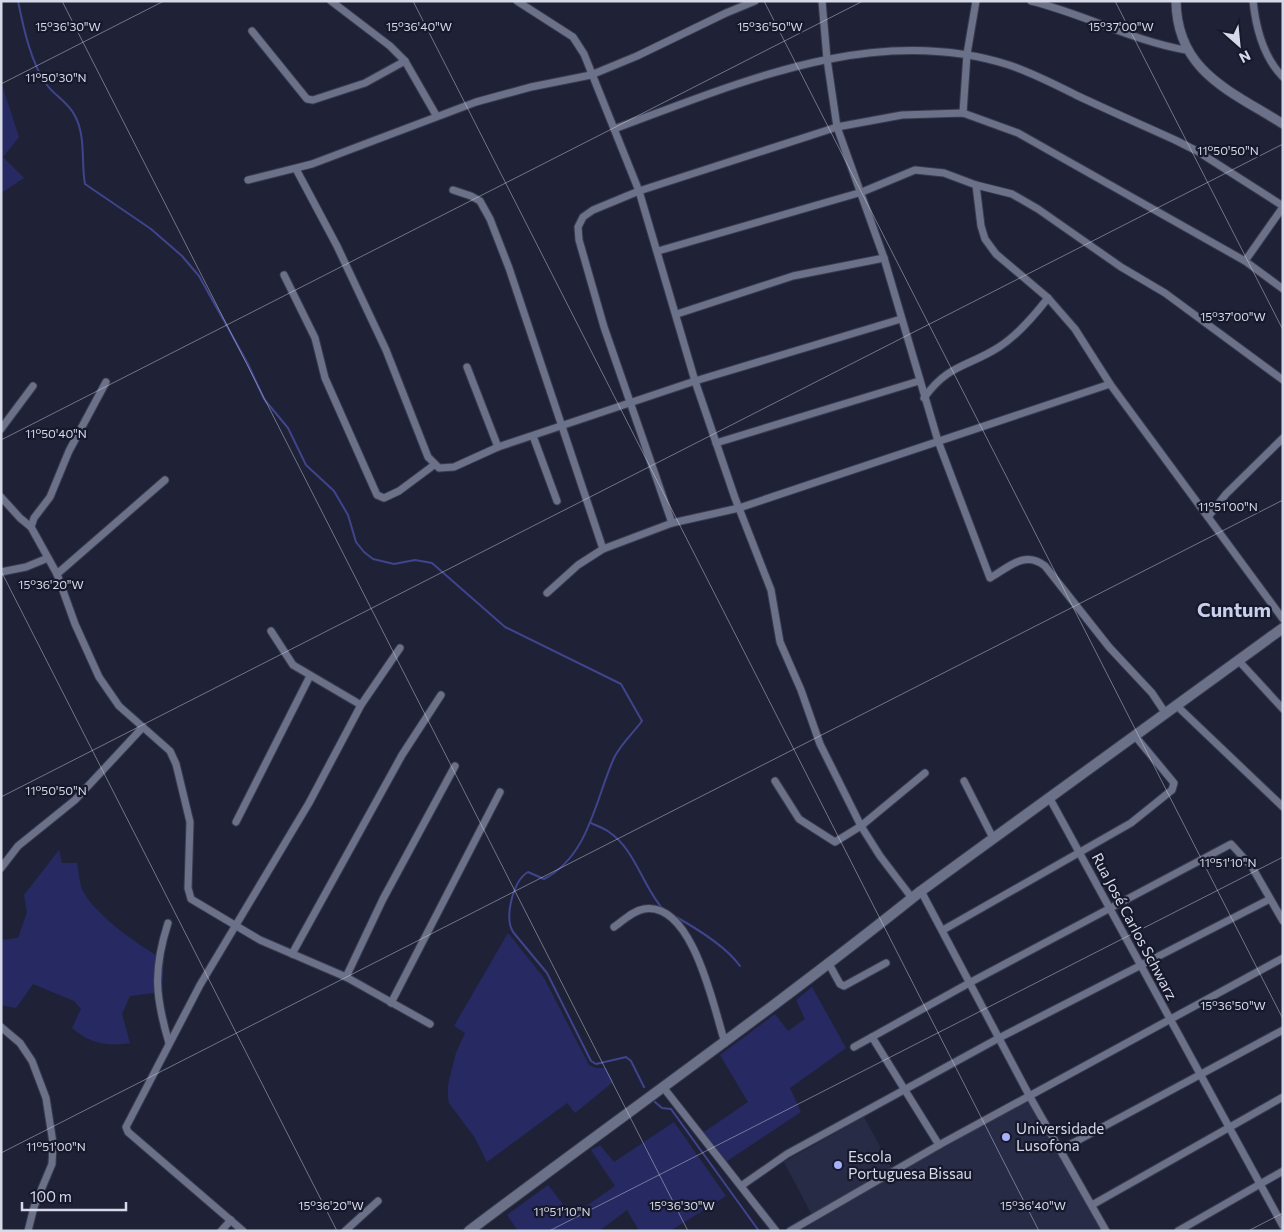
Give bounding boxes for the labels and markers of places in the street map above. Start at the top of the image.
place label: Universidade Lusofona [1016,1119,1104,1154]
marker: Universidade Lusofona [1000,1131,1012,1143]
place label: Escola Portuguesa Bissau [848,1147,972,1182]
marker: Escola Portuguesa Bissau [832,1159,844,1171]

